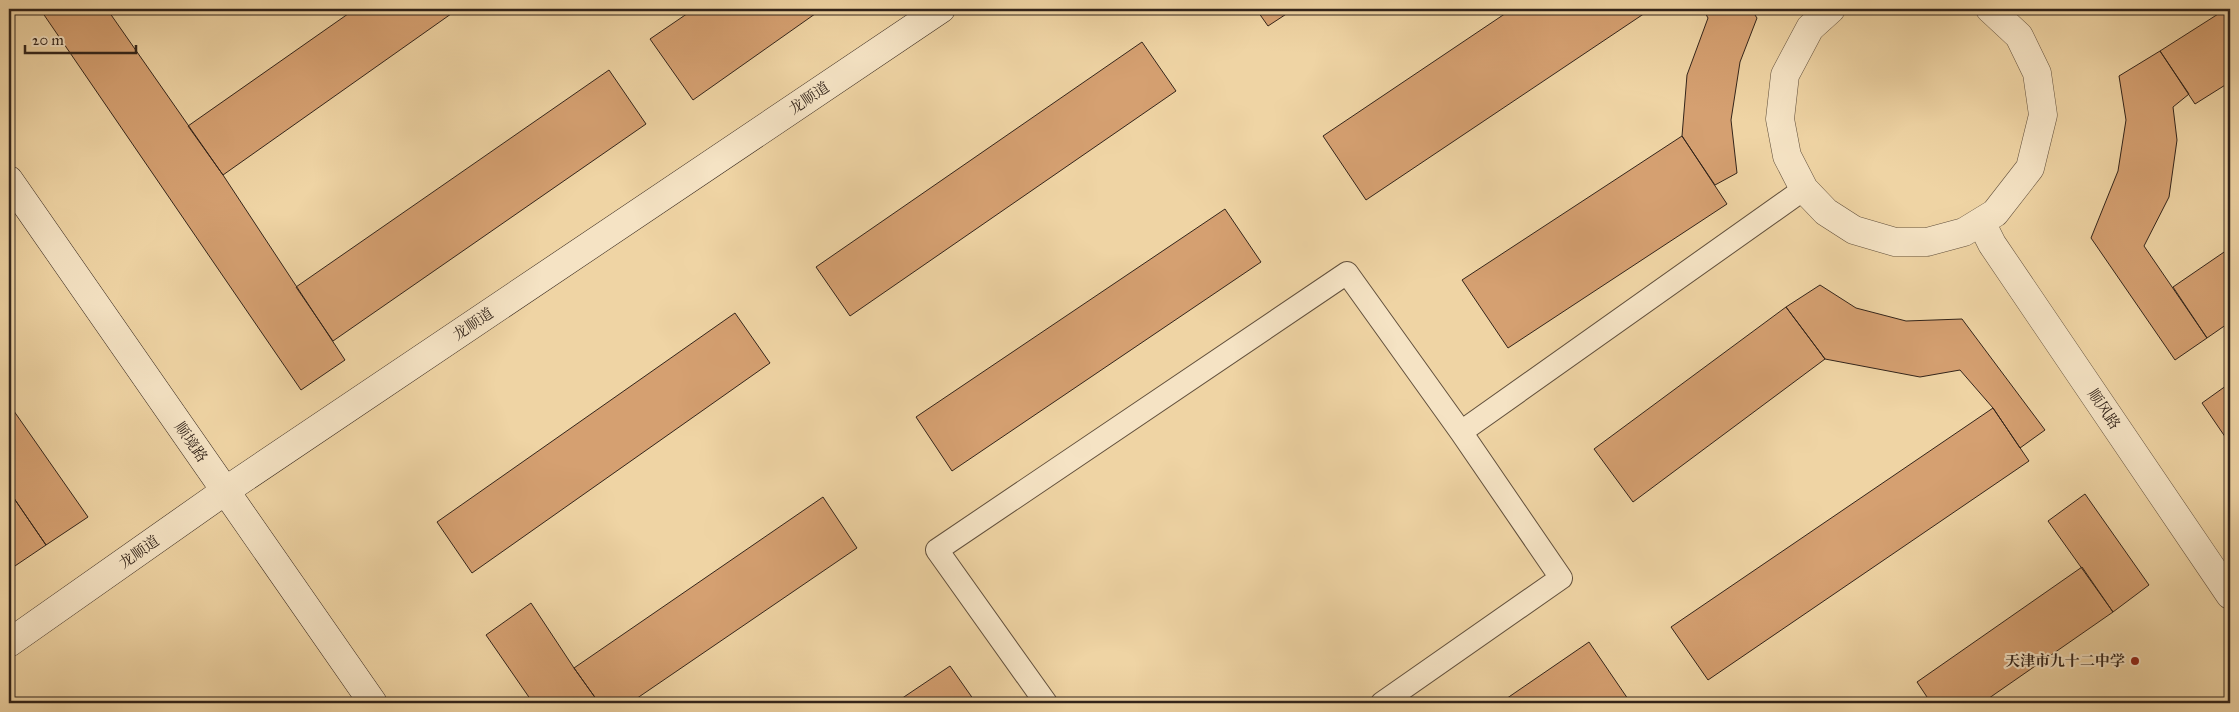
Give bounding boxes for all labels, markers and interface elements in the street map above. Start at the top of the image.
scale bar [25,22,136,54]
text: 20 m [32,31,64,49]
street label: 龙顺道 [785,78,833,118]
street label: 龙顺道 [449,304,497,344]
street label: 顺风路 [2084,385,2124,433]
street label: 顺境路 [171,418,211,466]
street label: 龙顺道 [115,532,163,572]
place label: 天津市九十二中学 [2005,652,2125,670]
marker: 天津市九十二中学 [2129,655,2141,667]

